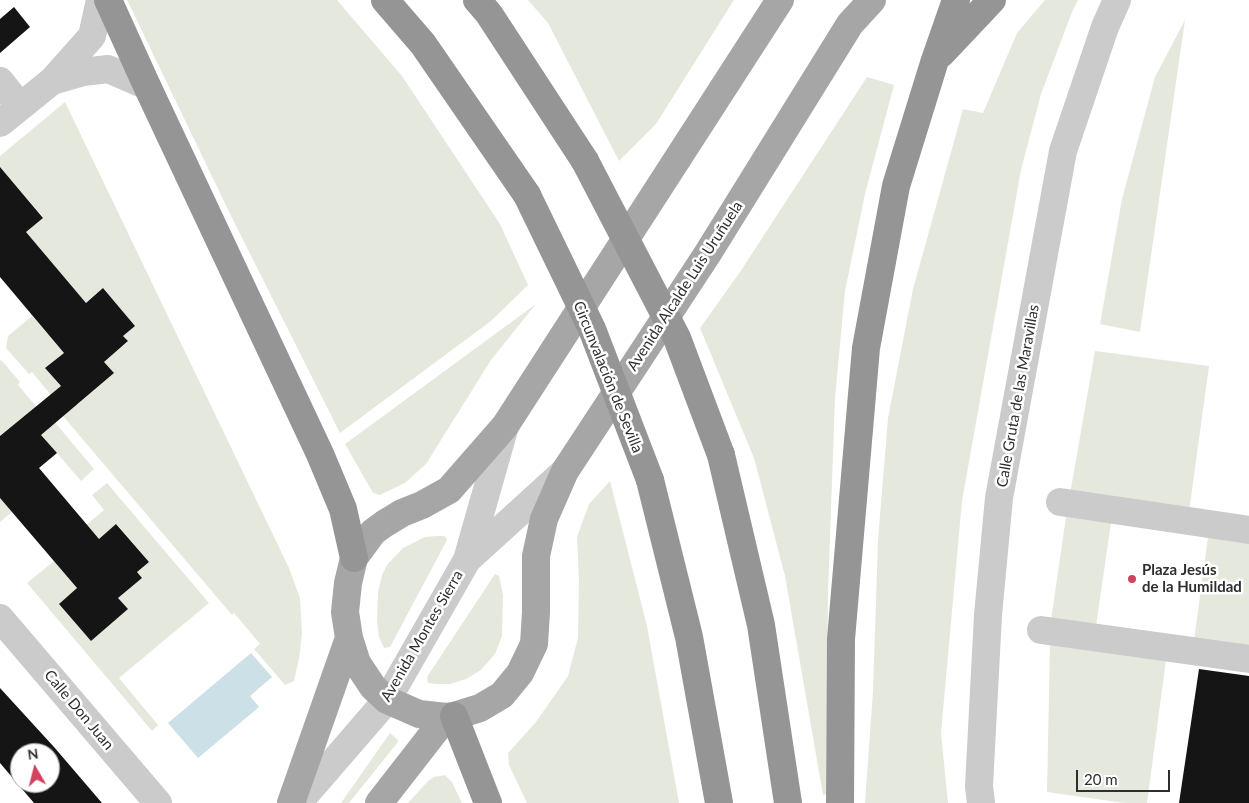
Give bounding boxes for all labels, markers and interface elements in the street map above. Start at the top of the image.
street label: Avenida Alcalde Luis Uruñuela [623,198,747,374]
street label: Circunvalación de Sevilla [569,299,647,455]
street label: Calle Gruta de las Maravillas [993,303,1043,489]
place label: Plaza Jesús de la Humildad [1142,561,1242,596]
street label: Avenida Montes Sierra [377,567,467,705]
marker: Plaza Jesús de la Humildad [1126,573,1138,585]
street label: Calle Don Juan [40,666,118,754]
north arrow [10,743,60,793]
text: N [26,744,40,763]
scale bar [1079,760,1173,792]
text: 20 m [1084,770,1118,788]

